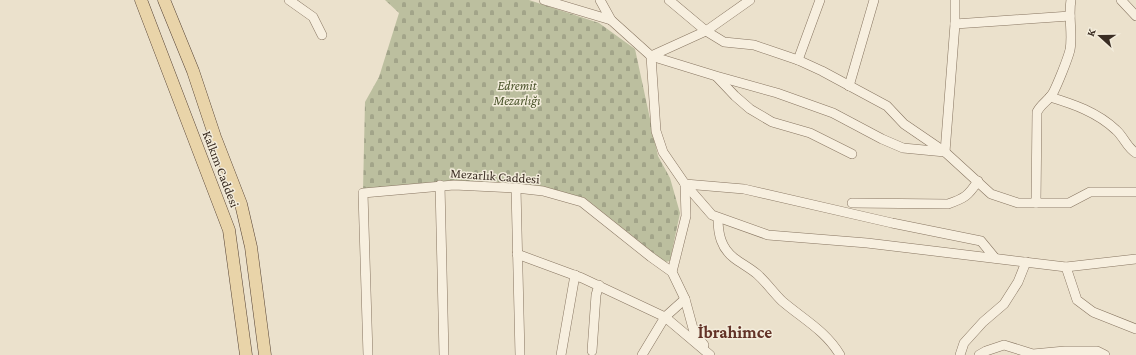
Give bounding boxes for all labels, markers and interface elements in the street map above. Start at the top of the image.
north arrow [1080,16,1120,56]
text: K [1084,26,1098,38]
park label: Edremit Mezarlığı [492,78,541,108]
street label: Kalkım Caddesi [200,129,243,210]
street label: Mezarlık Caddesi [450,165,541,187]
district label: İbrahimce [698,323,772,342]

